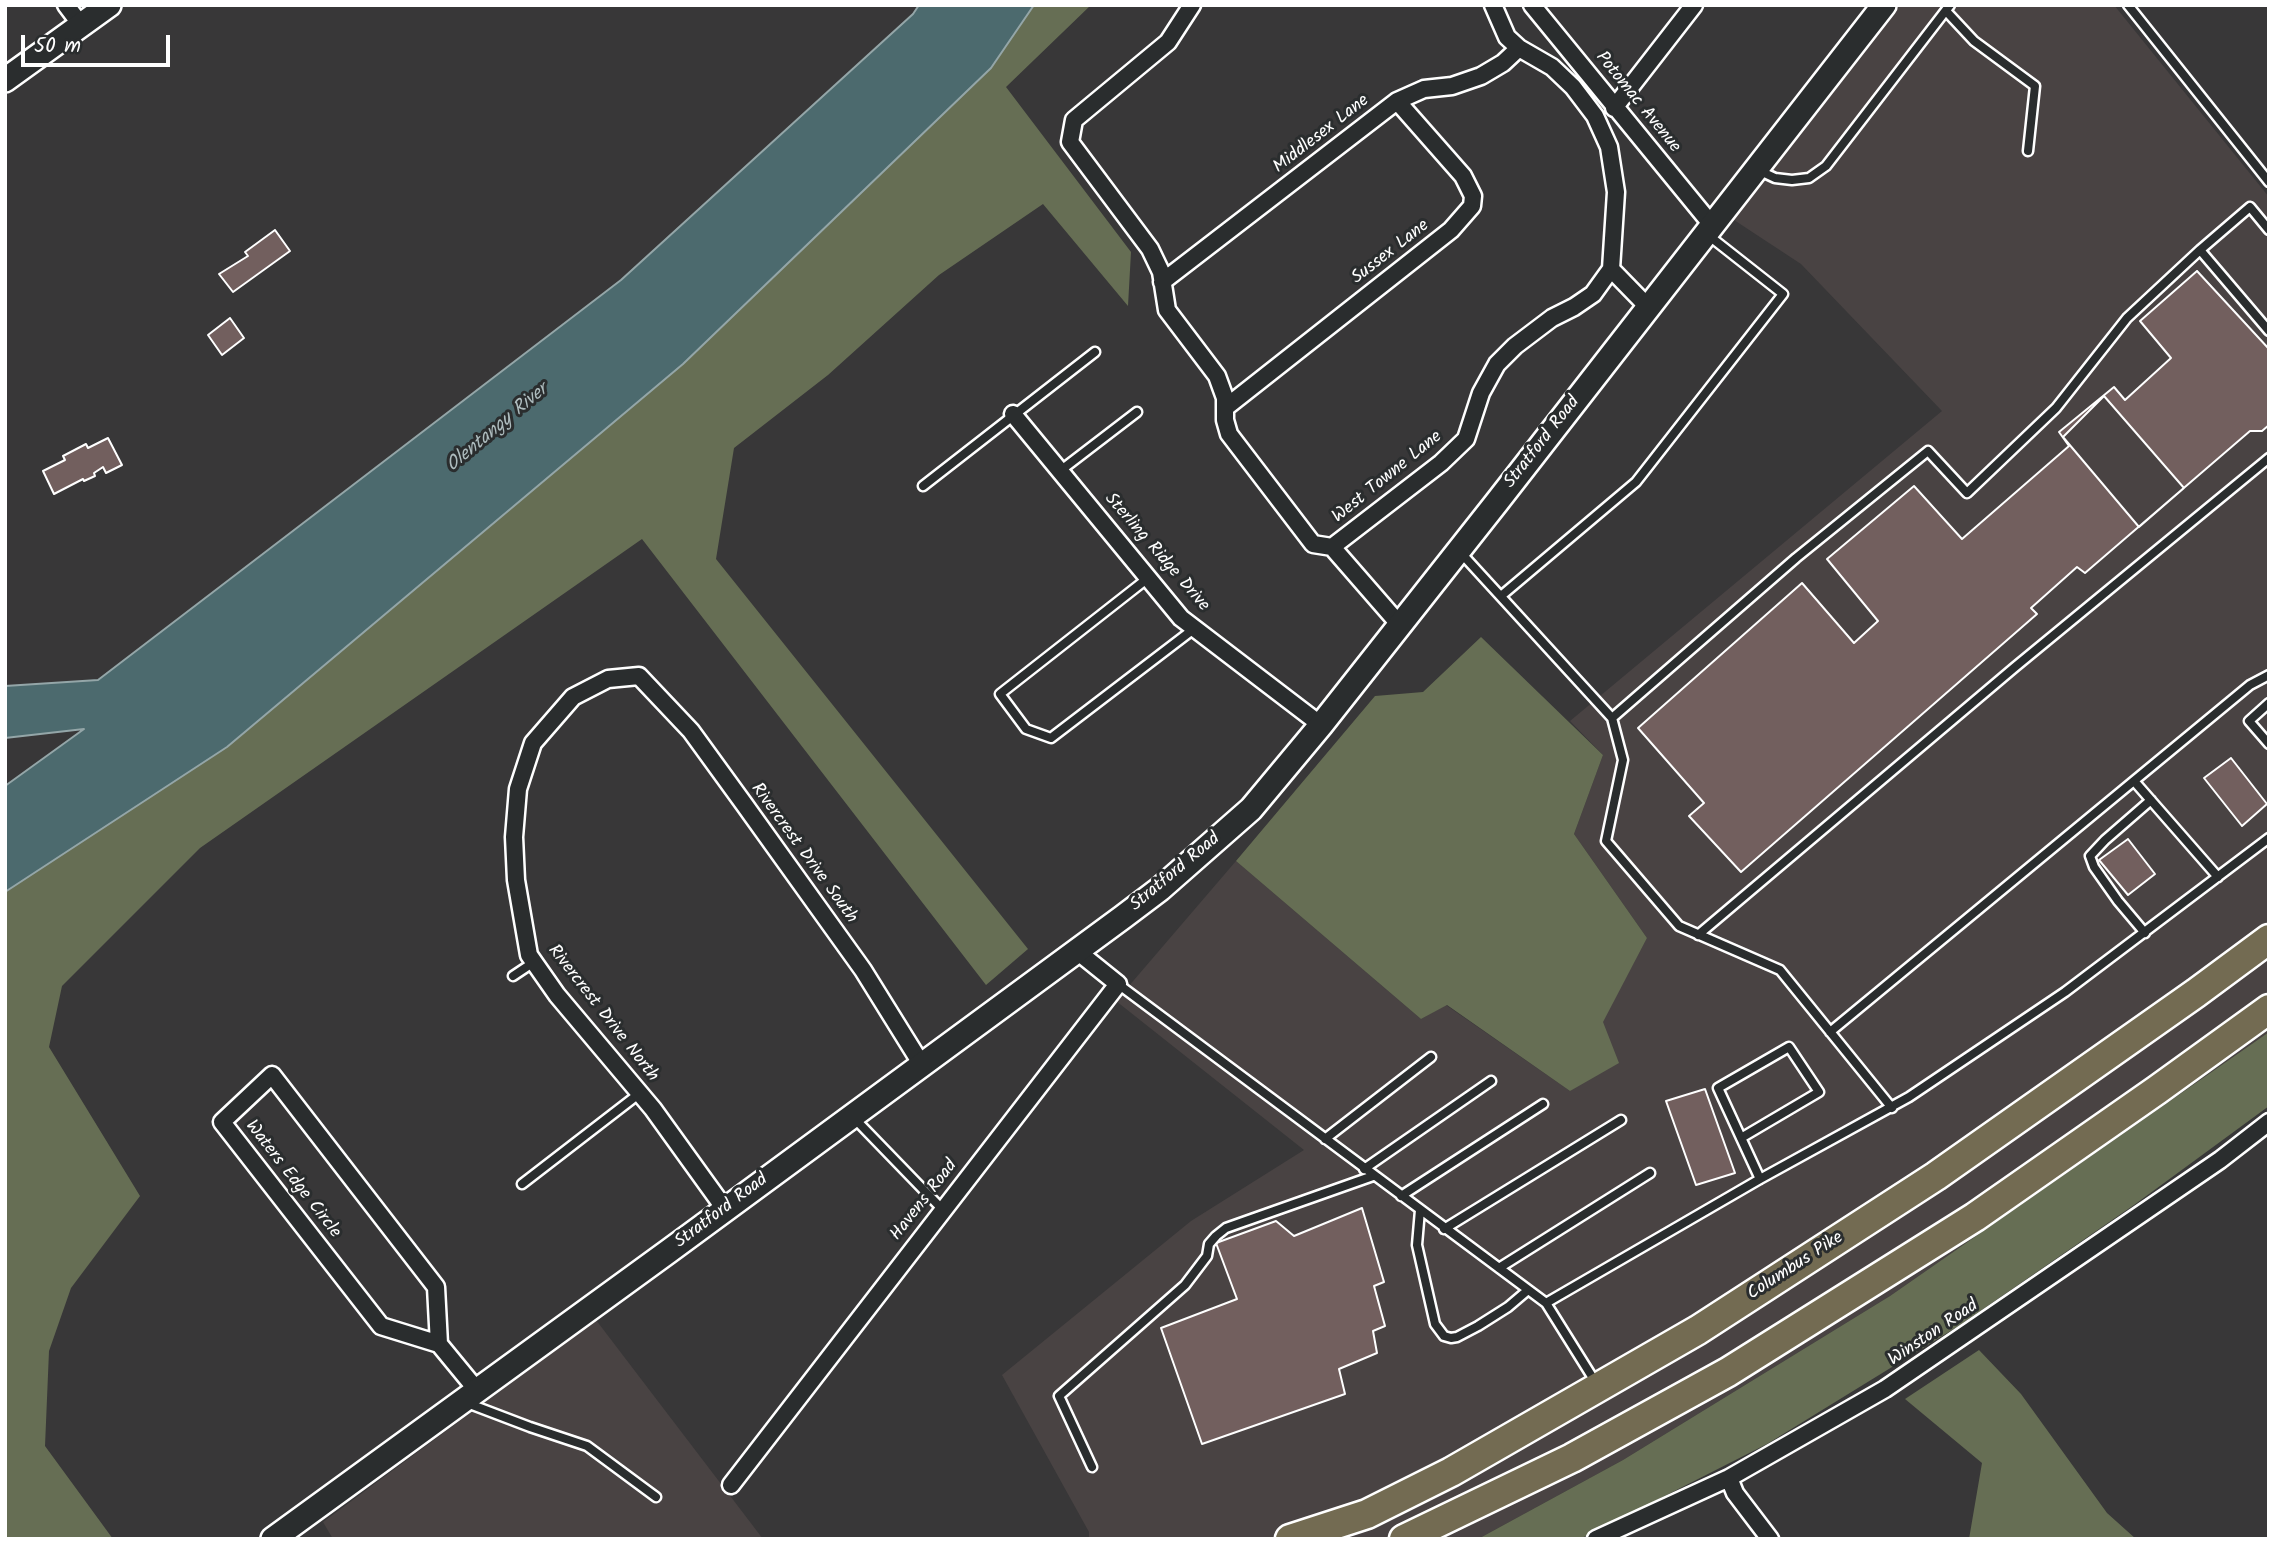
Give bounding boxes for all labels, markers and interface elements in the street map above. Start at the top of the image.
scale bar [24,21,173,65]
text: 50 m [34,30,81,63]
street label: Potomac Avenue [1590,48,1684,158]
street label: Middlesex Lane [1270,91,1374,179]
street label: Sussex Lane [1348,216,1434,290]
water label: Olentangy River [443,380,553,478]
street label: Stratford Road [1500,393,1586,493]
street label: West Towne Lane [1329,427,1447,529]
street label: Sterling Ridge Drive [1099,489,1213,617]
street label: Rivercrest Drive South [745,780,861,928]
street label: Stratford Road [1127,829,1225,917]
street label: Rivercrest Drive North [542,941,662,1087]
street label: Waters Edge Circle [239,1117,345,1243]
street label: Havens Road [887,1156,963,1246]
street label: Stratford Road [671,1170,773,1254]
street label: Columbus Pike [1744,1228,1848,1306]
street label: Winston Road [1885,1296,1983,1372]

